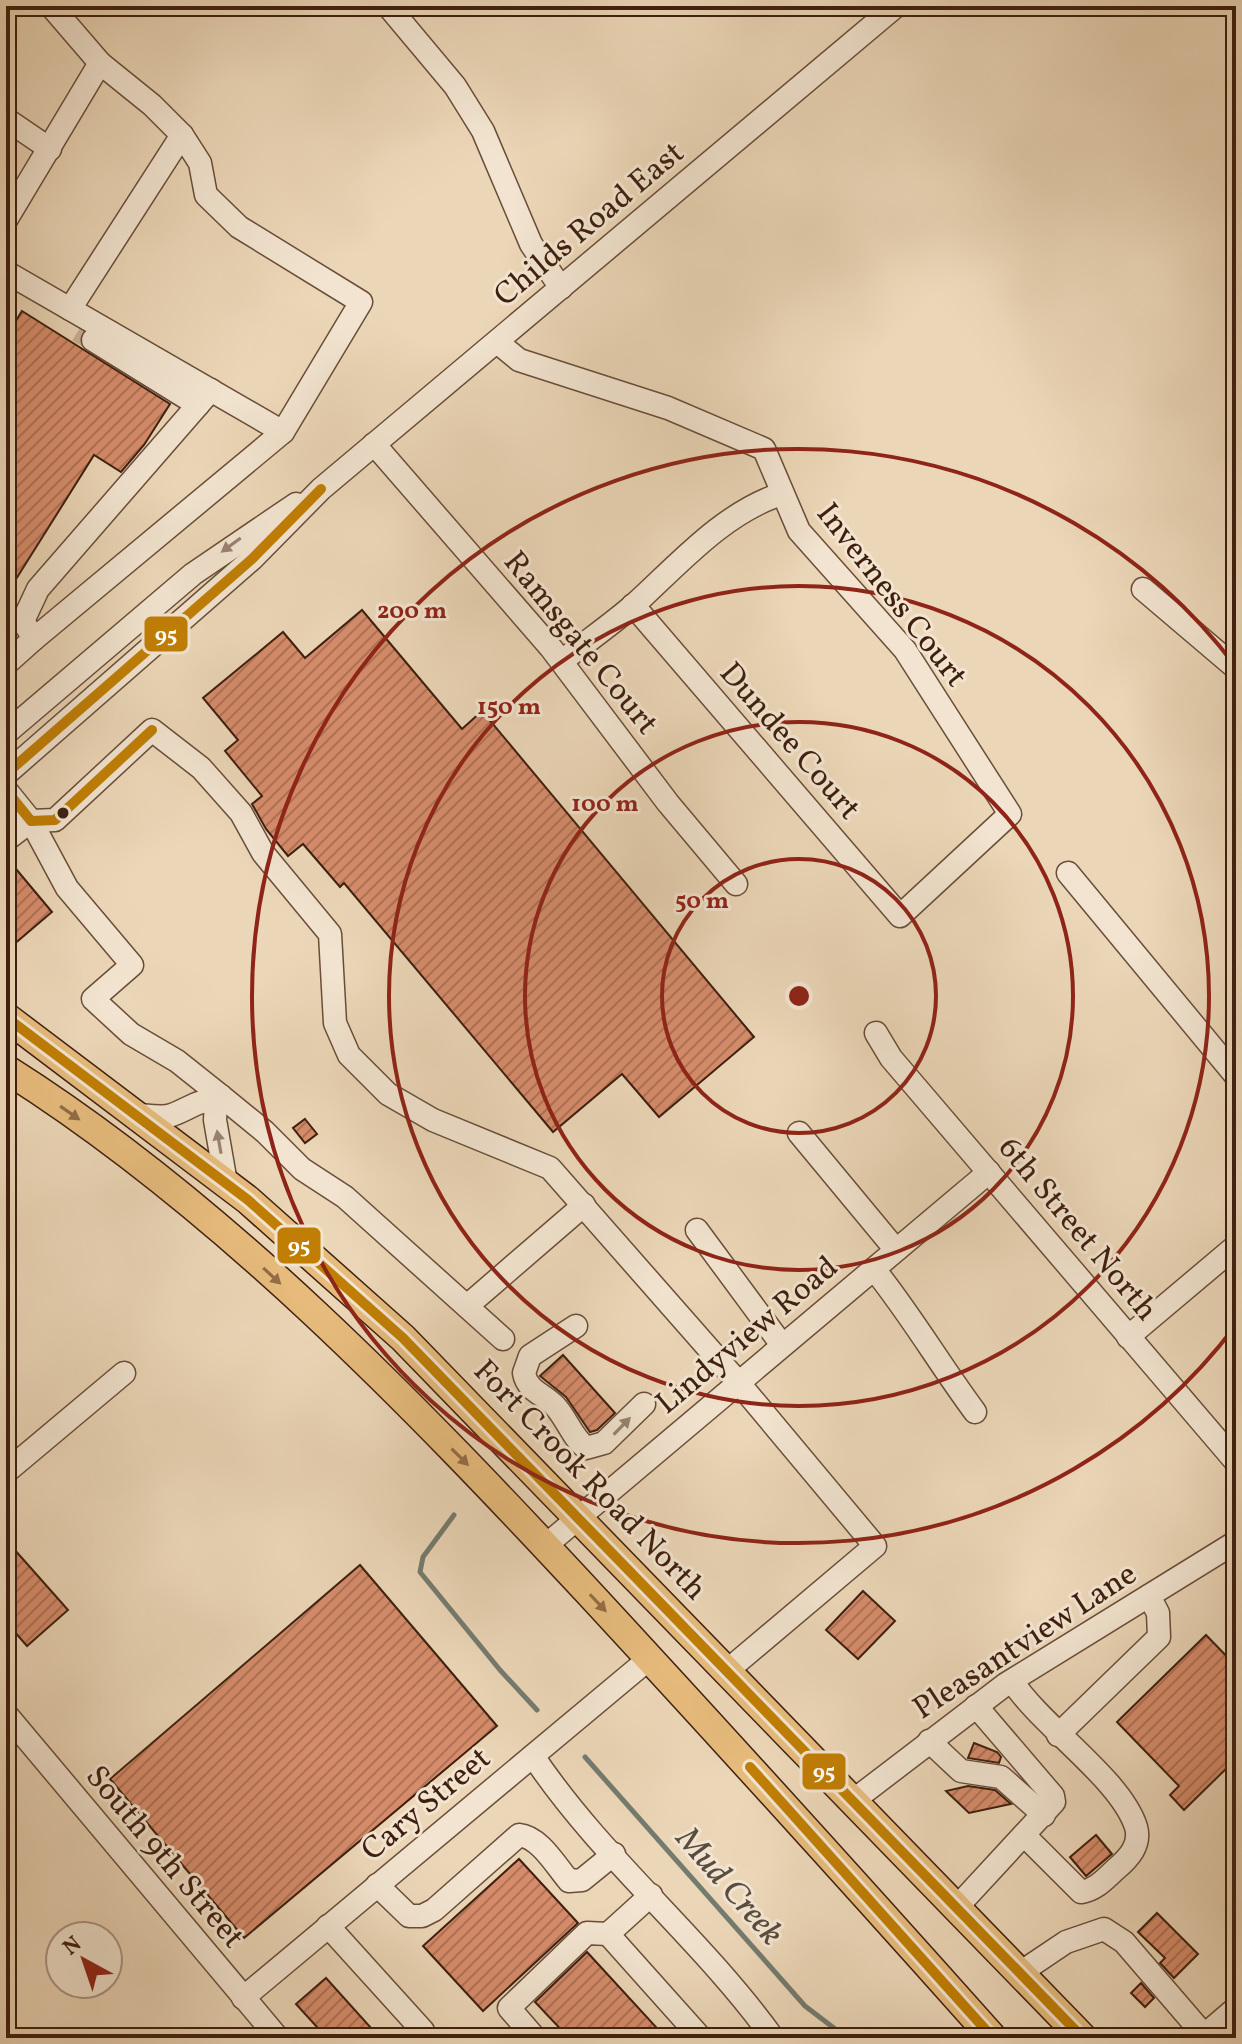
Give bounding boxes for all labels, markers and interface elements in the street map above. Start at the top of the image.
street label: Childs Road East [485,133,694,318]
street label: Inverness Court [805,494,977,697]
one-way arrow [221,537,242,553]
street label: Ramsgate Court [492,543,667,745]
text: 200 m [377,595,447,629]
line badge: 95 [143,615,189,653]
text: 95 [155,621,177,652]
street label: Dundee Court [708,654,870,830]
text: 150 m [477,691,541,725]
text: 100 m [571,788,639,822]
unlabelled marker [55,805,71,821]
text: 50 m [675,885,729,919]
centre of rings [785,982,813,1010]
one-way arrow [60,1105,81,1120]
one-way arrow [212,1129,224,1154]
street label: 6th Street North [987,1129,1167,1331]
line badge: 95 [276,1226,322,1265]
text: 95 [288,1232,310,1263]
street label: Lindyview Road [647,1247,849,1426]
one-way arrow [263,1267,282,1285]
street label: Fort Crook Road North [462,1351,716,1611]
one-way arrow [613,1417,631,1436]
one-way arrow [450,1447,469,1465]
street label: Pleasantview Lane [905,1554,1146,1731]
one-way arrow [589,1593,607,1612]
street label: Cary Street [353,1738,501,1873]
line badge: 95 [801,1752,847,1791]
street label: South 9th Street [74,1757,253,1959]
text: 95 [813,1758,835,1789]
water label: Mud Creek [663,1817,793,1957]
north arrow [44,1920,124,2000]
text: N [57,1930,89,1964]

